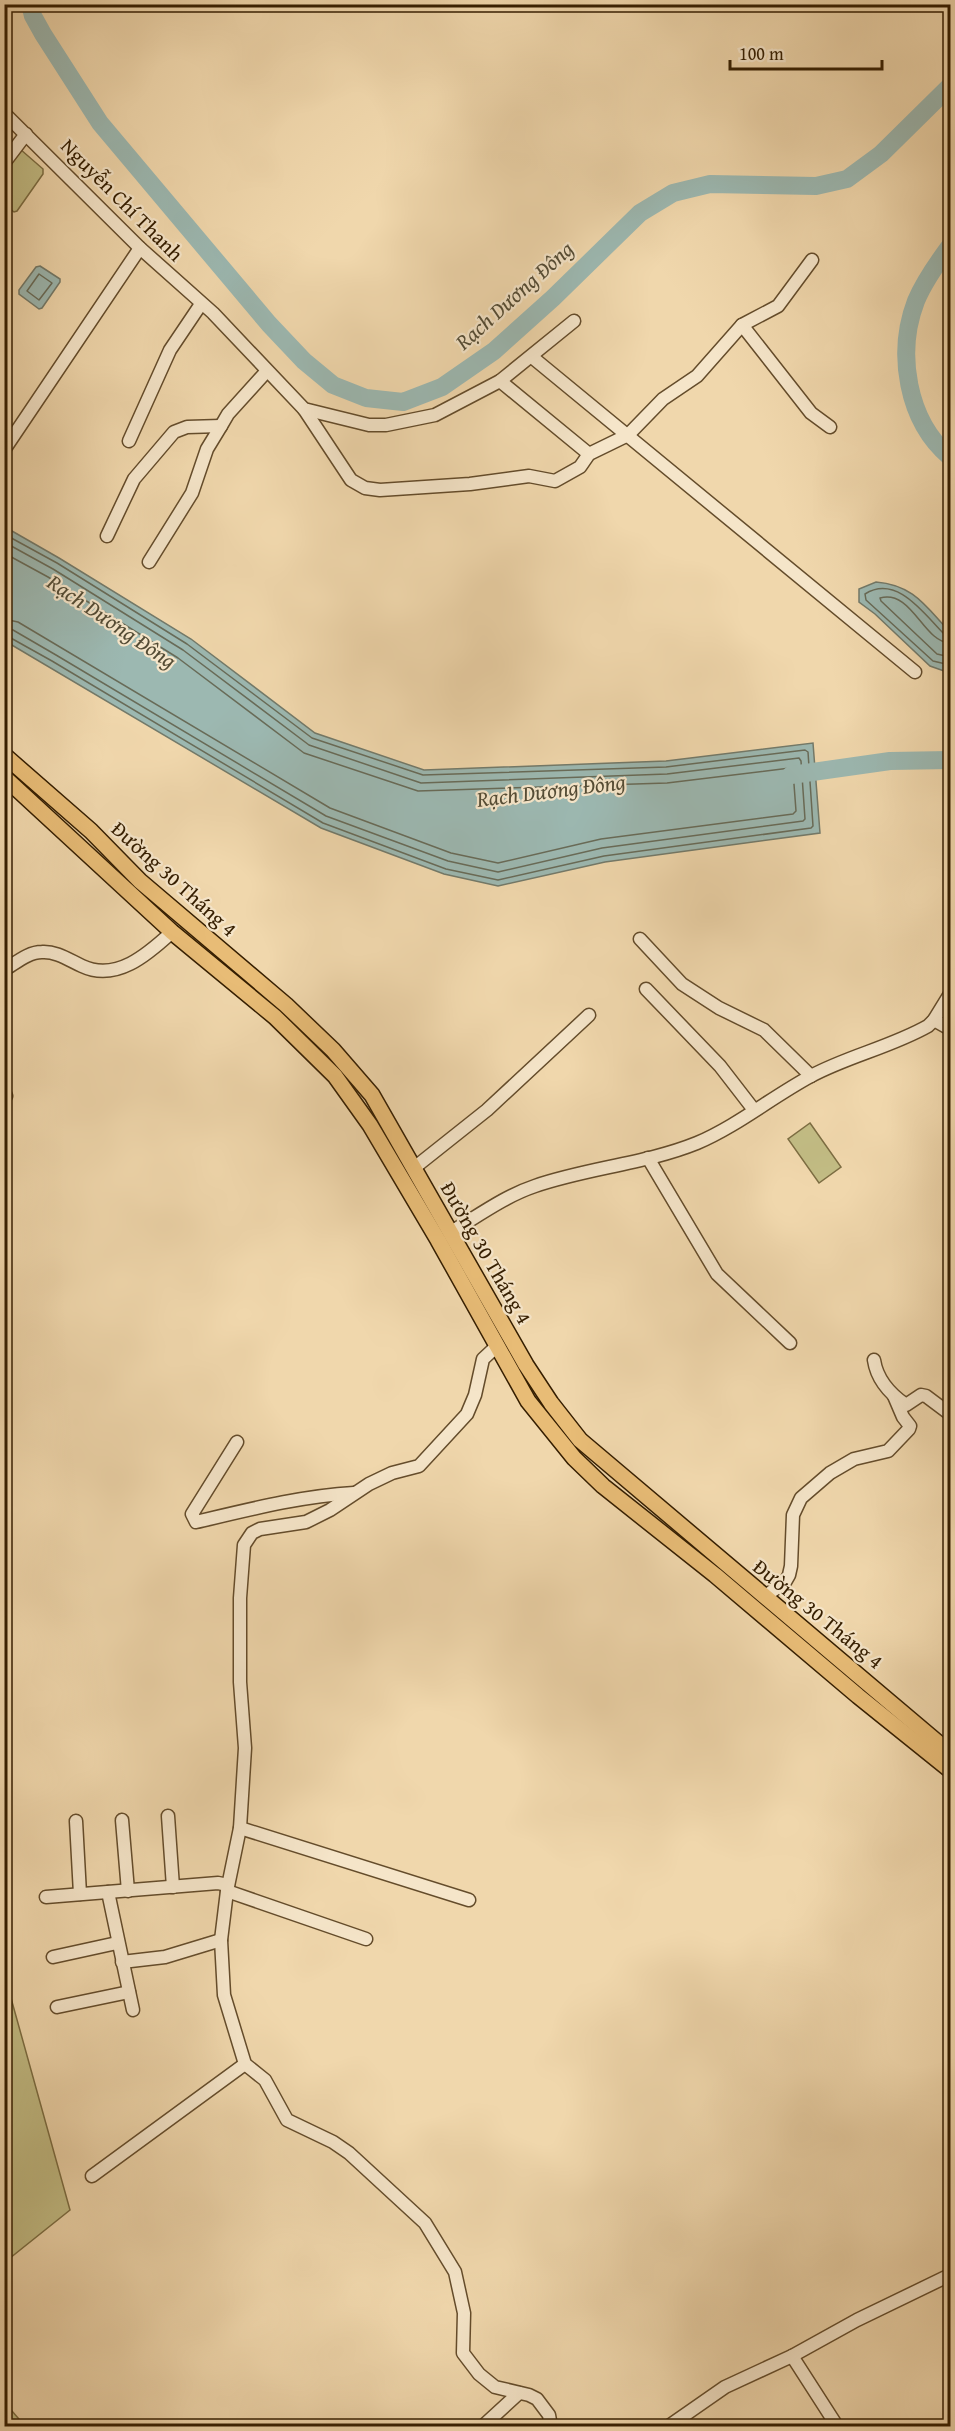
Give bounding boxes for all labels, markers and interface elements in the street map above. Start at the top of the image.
scale bar [730,33,882,71]
text: 100 m [739,40,784,67]
street label: Nguyễn Chí Thanh [54,131,191,268]
water label: Rạch Dương Đông [447,233,580,358]
water label: Rạch Dương Đông [40,565,183,676]
water label: Rạch Dương Đông [474,765,627,815]
street label: Đường 30 Tháng 4 [105,814,244,944]
street label: Đường 30 Tháng 4 [433,1176,540,1330]
street label: Đường 30 Tháng 4 [746,1551,890,1676]

